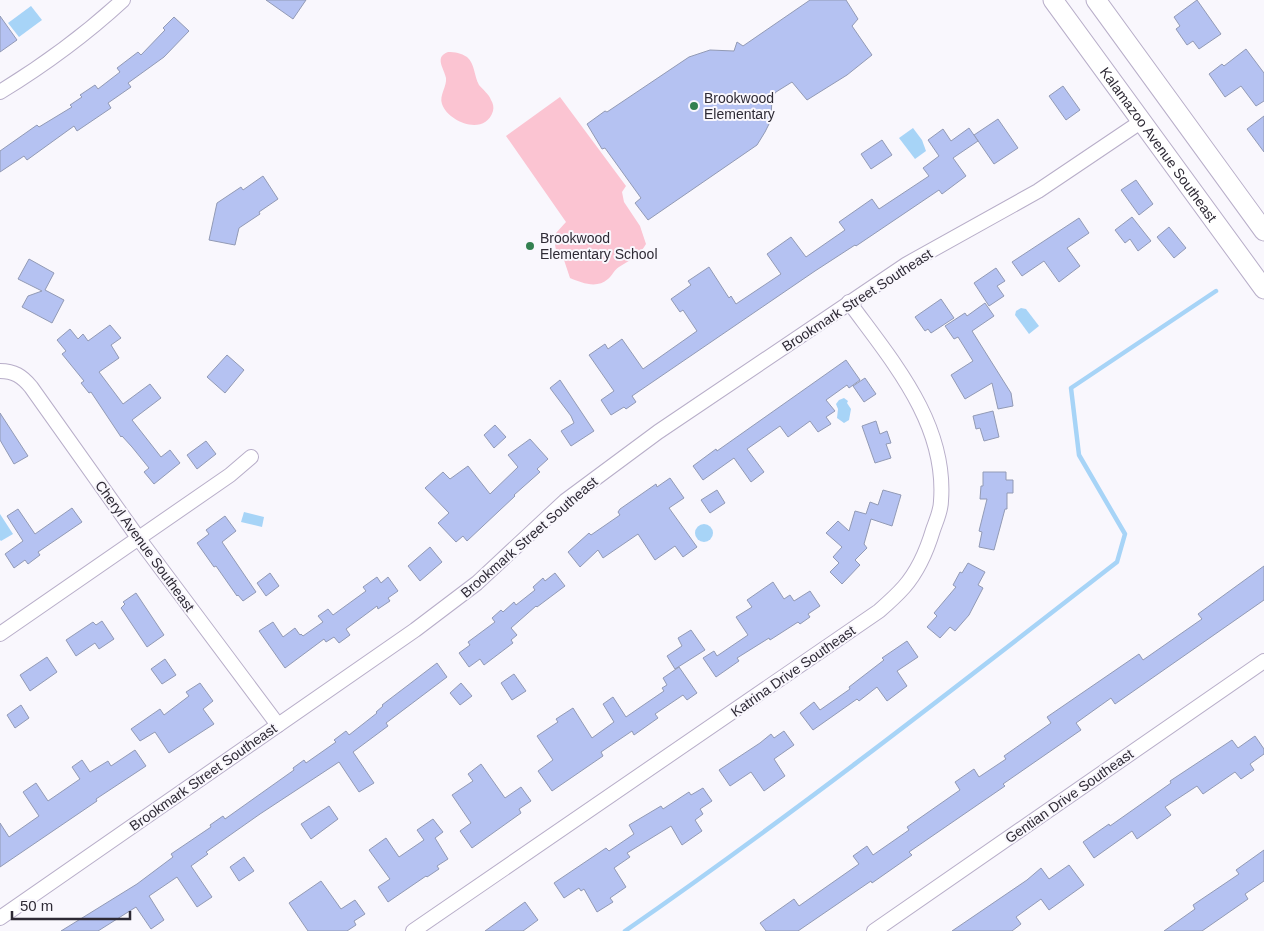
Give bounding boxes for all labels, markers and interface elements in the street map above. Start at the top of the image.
street label: Kalamazoo Avenue Southeast [1097,64,1220,225]
place label: Brookwood Elementary [704,90,775,122]
marker: Brookwood Elementary [688,100,700,112]
place label: Brookwood Elementary School [540,230,658,262]
marker: Brookwood Elementary School [524,240,536,252]
street label: Brookmark Street Southeast [779,245,935,355]
street label: Brookmark Street Southeast [457,473,601,601]
street label: Cheryl Avenue Southeast [92,477,198,615]
street label: Katrina Drive Southeast [728,622,858,720]
street label: Brookmark Street Southeast [126,720,280,834]
street label: Gentian Drive Southeast [1002,746,1136,846]
scale bar [12,888,130,920]
text: 50 m [20,897,53,914]

